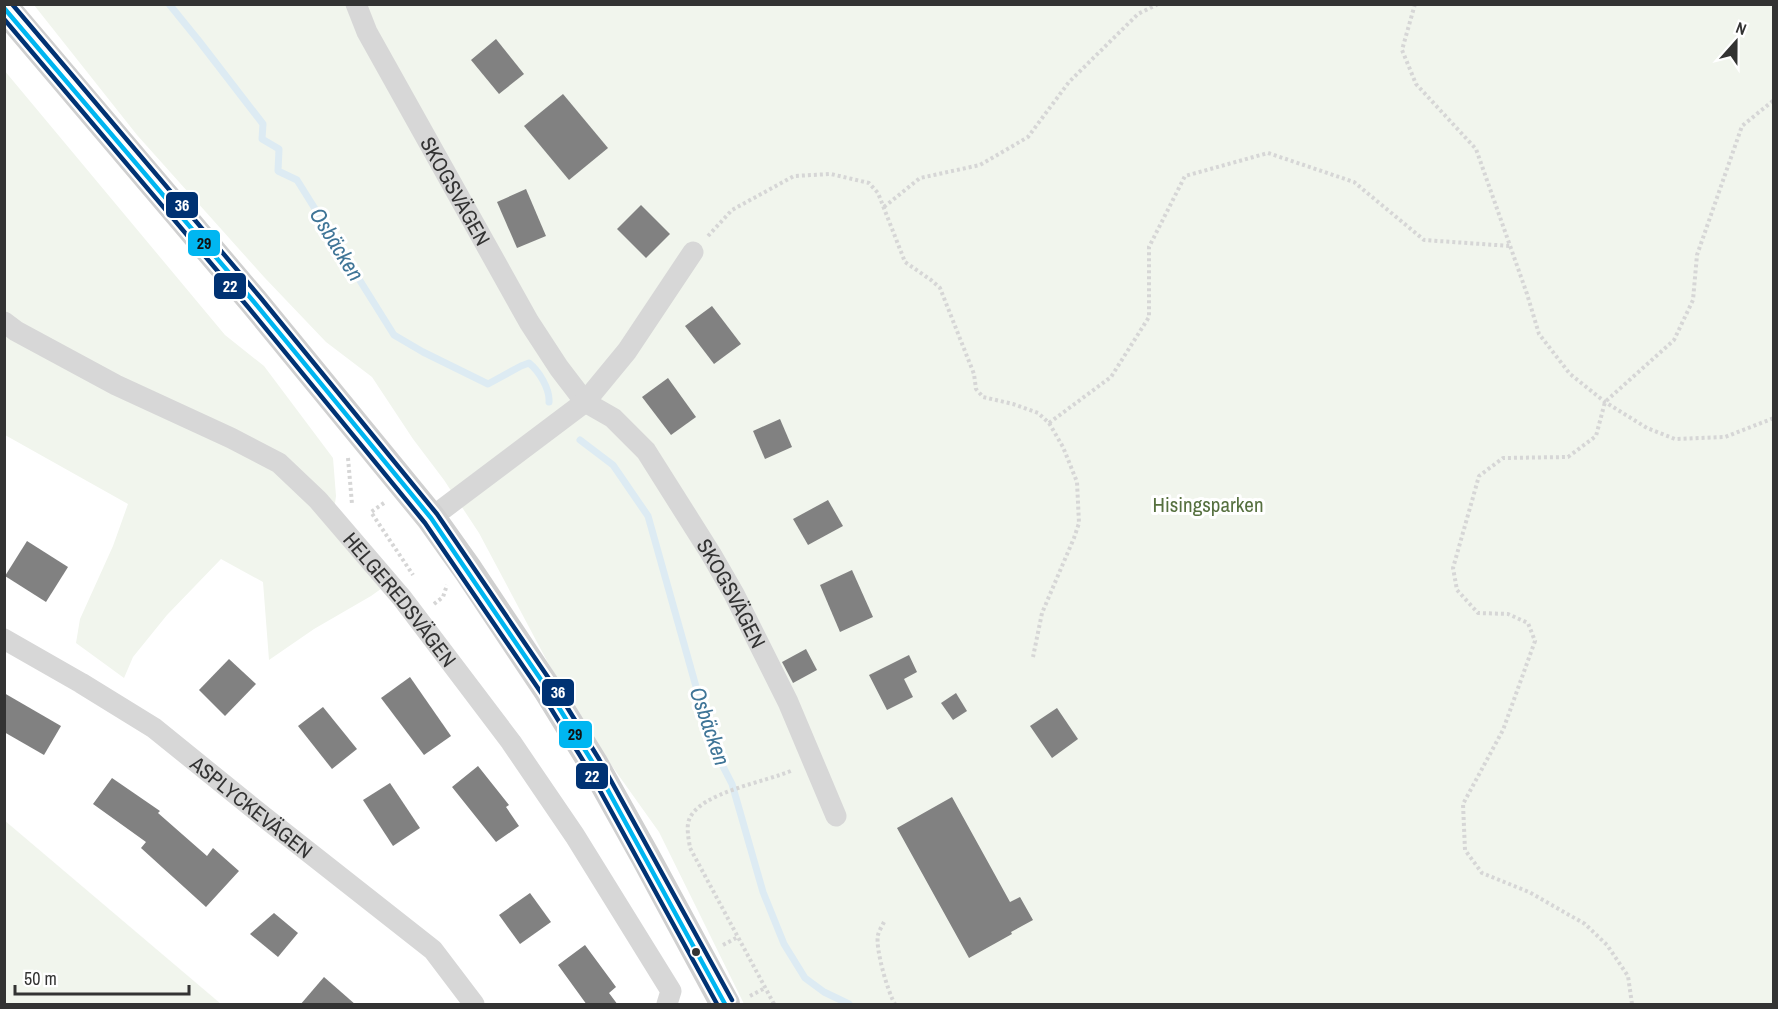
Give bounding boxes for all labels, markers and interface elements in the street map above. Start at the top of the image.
north arrow [1706,12,1766,72]
text: N [1733,16,1750,40]
street label: SKOGSVÄGEN [414,131,498,250]
line badge: 36 [165,191,199,219]
text: 36 [175,194,189,216]
water label: Osbäcken [303,202,371,286]
line badge: 29 [187,229,221,257]
text: 29 [197,232,211,254]
line badge: 22 [213,272,247,300]
text: 22 [223,275,237,297]
park label: Hisingsparken [1152,490,1264,519]
street label: HELGEREDSVÄGEN [337,526,463,673]
street label: SKOGSVÄGEN [690,533,773,653]
line badge: 36 [541,678,575,707]
text: 36 [551,681,565,703]
water label: Osbäcken [683,683,737,769]
line badge: 29 [558,720,593,749]
text: 29 [568,723,582,745]
street label: ASPLYCKEVÄGEN [184,748,319,865]
line badge: 22 [575,762,609,790]
text: 22 [585,765,599,787]
unlabelled marker [690,946,702,958]
scale bar [15,958,189,996]
text: 50 m [24,966,57,991]

